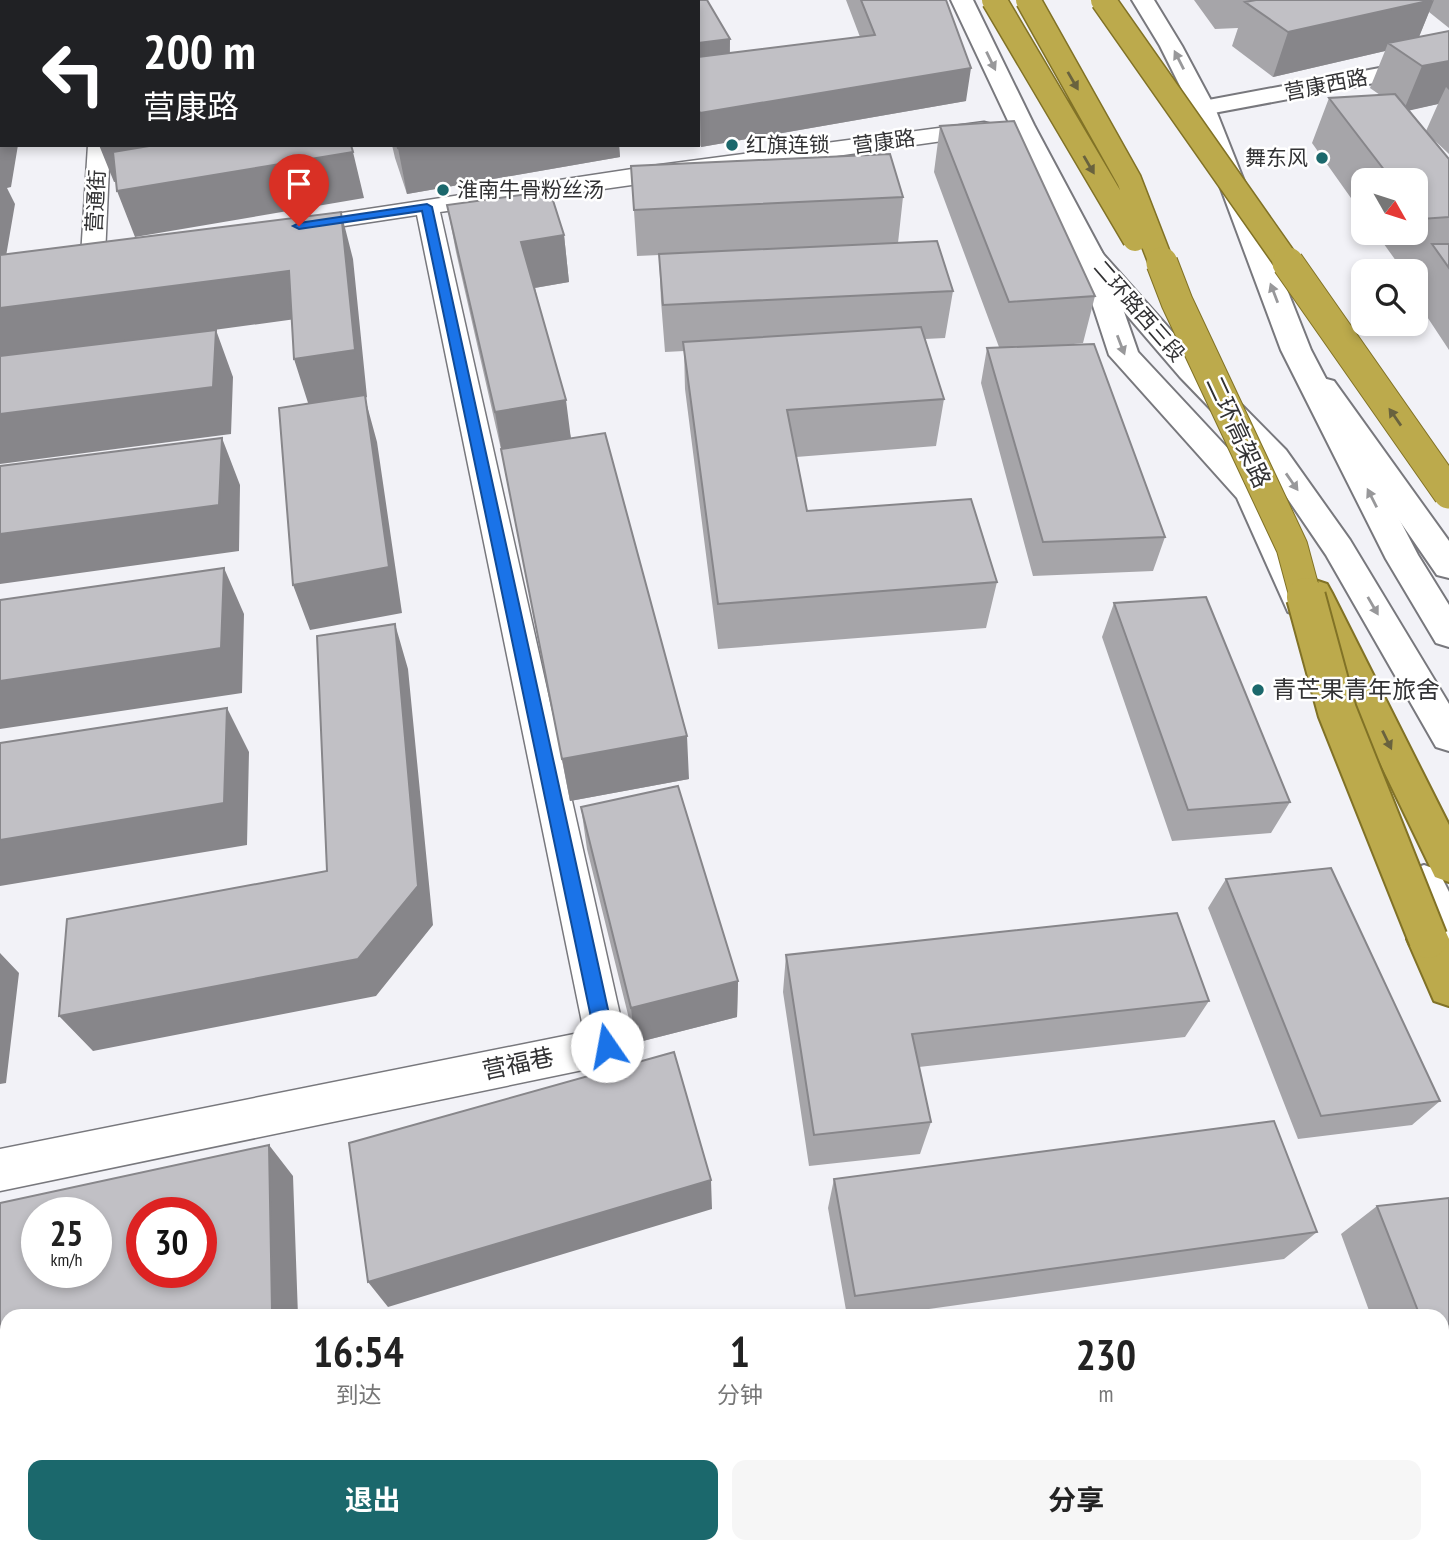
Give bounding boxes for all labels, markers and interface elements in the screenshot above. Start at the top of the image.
text: 200 m [143,19,256,83]
icon: left [28,28,119,119]
one-way arrow [1173,50,1184,70]
one-way arrow [986,51,997,72]
street label: 营康西路 [1282,63,1370,106]
one-way arrow [1067,71,1079,90]
text: 营康路 [143,85,239,127]
street label: 营康路 [851,124,917,159]
place label: 红旗连锁 [746,131,830,158]
marker: 红旗连锁 [724,137,740,153]
place label: 舞东风 [1245,144,1308,171]
marker: 舞东风 [1314,150,1330,166]
pin [269,154,329,226]
one-way arrow [1083,156,1095,175]
icon: arrive [280,165,318,203]
north arrow [1351,168,1428,245]
map controls [1351,168,1428,336]
street label: 营通街 [80,169,111,233]
place label: 淮南牛骨粉丝汤 [457,176,604,203]
marker: 淮南牛骨粉丝汤 [435,182,451,198]
street label: 二环路西三段 [1088,254,1191,367]
button: search [1351,259,1428,336]
one-way arrow [1269,283,1280,304]
one-way arrow [1116,335,1127,356]
street label: 二环高架路 [1199,371,1278,493]
one-way arrow [1388,408,1402,426]
one-way arrow [1285,473,1299,491]
one-way arrow [1367,488,1379,508]
one-way arrow [1367,597,1379,616]
place label: 青芒果青年旅舍 [1272,674,1440,705]
marker: 青芒果青年旅舍 [1250,682,1266,698]
one-way arrow [1382,730,1393,750]
position arrow [570,1009,644,1083]
street label: 营福巷 [479,1041,556,1086]
speed limit sign: 30 [126,1197,217,1288]
text: 25 [50,1210,83,1256]
text: km/h [51,1248,82,1271]
text: 16:54 [313,1324,404,1379]
text: 1 [730,1324,750,1379]
text: 230 [1076,1327,1136,1382]
text: m [1098,1379,1113,1408]
text: 到达 [335,1380,381,1409]
text: 分钟 [717,1380,763,1409]
button: 退出 [28,1460,718,1540]
button: 分享 [732,1460,1421,1540]

